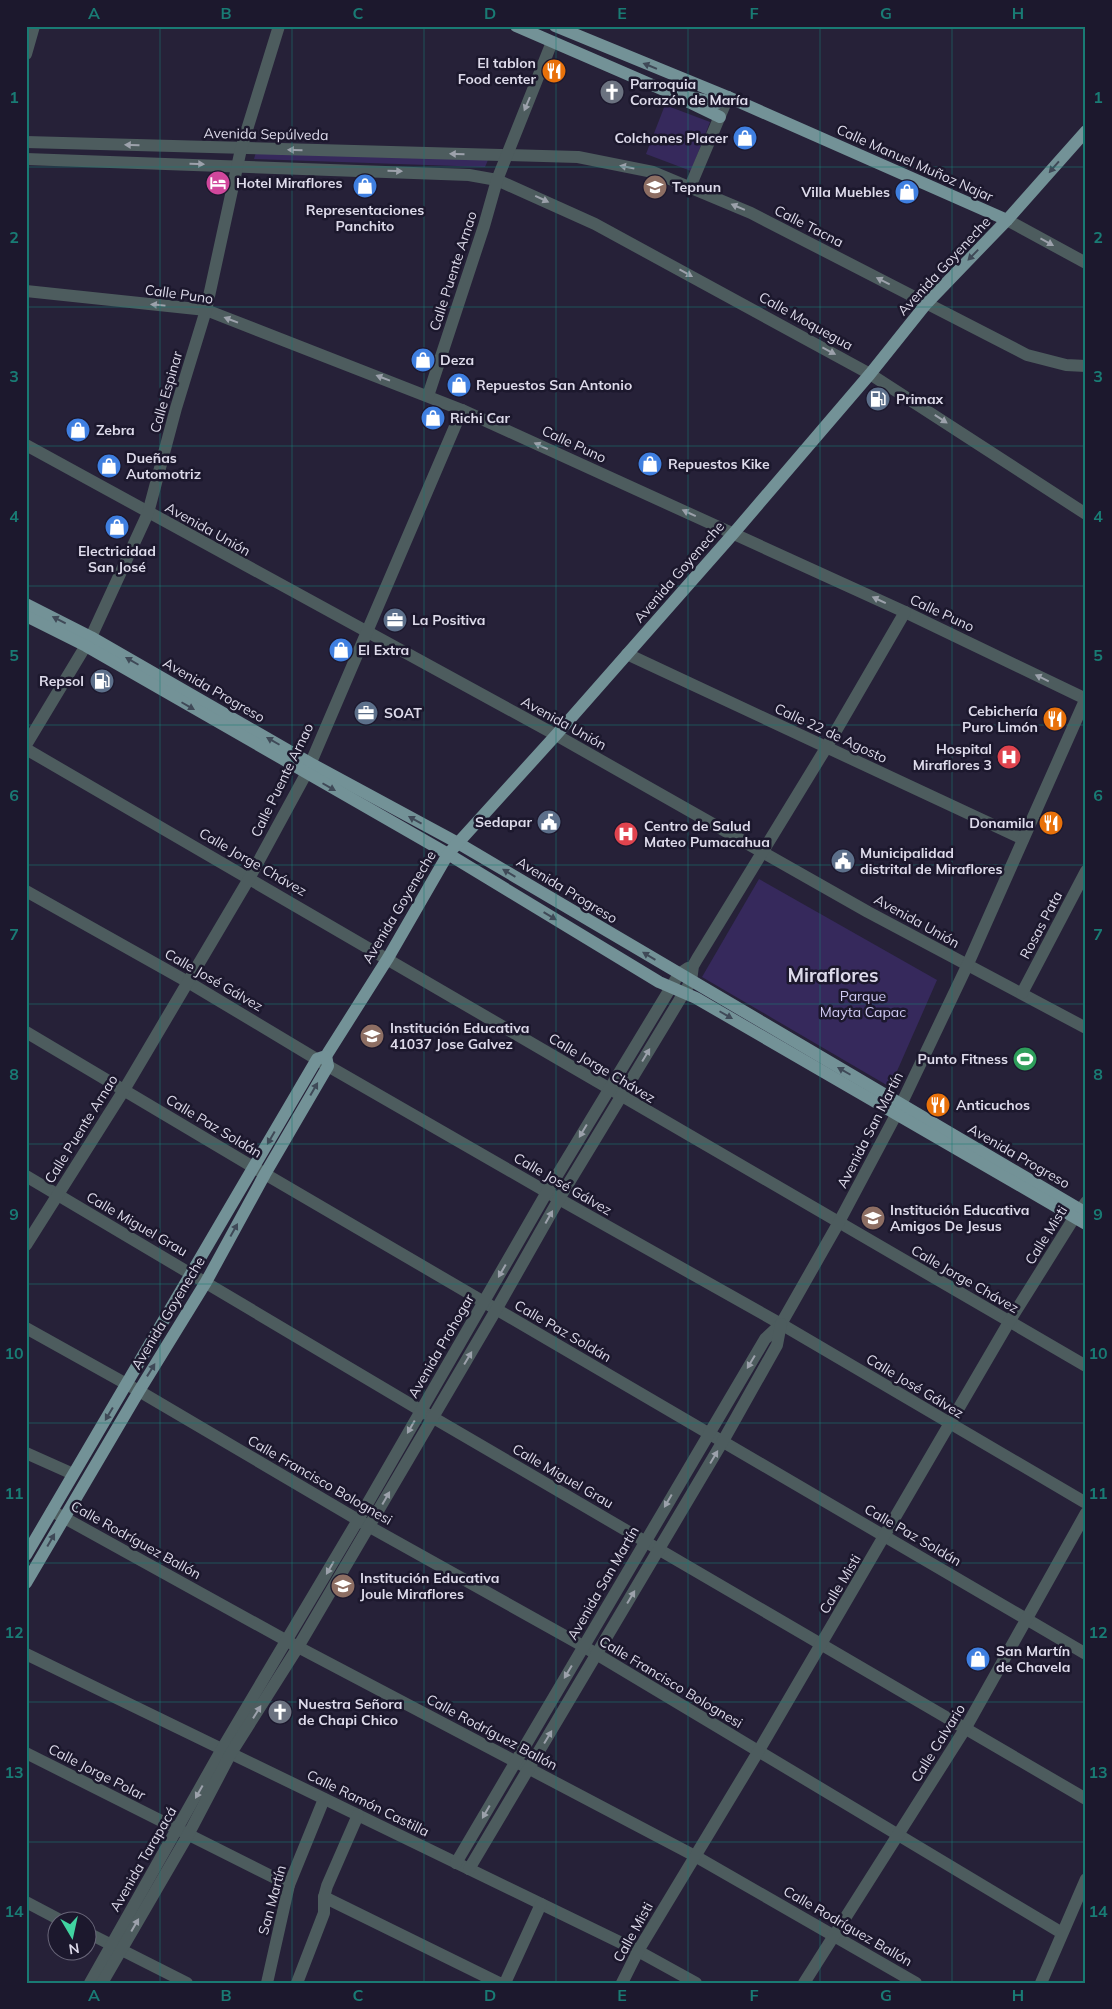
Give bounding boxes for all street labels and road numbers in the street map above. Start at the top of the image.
street label: Calle Manuel Muñoz Najar [834,120,997,206]
street label: Avenida Sepúlveda [203,124,329,144]
street label: Calle Tacna [771,201,847,251]
street label: Calle Puente Arnao [425,209,481,333]
street label: Avenida Goyeneche [894,213,994,319]
street label: Calle Puno [144,280,214,308]
street label: Calle Moquegua [756,288,856,354]
street label: Calle Espinar [146,348,187,435]
street label: Calle Puno [539,421,609,467]
street label: Avenida Unión [162,498,254,560]
street label: Avenida Goyeneche [630,518,728,626]
street label: Calle Puno [907,590,977,636]
street label: Avenida Progreso [160,654,268,726]
street label: Avenida Unión [518,692,610,754]
street label: Calle 22 de Agosto [772,699,890,767]
street label: Calle Puente Arnao [247,720,317,840]
street label: Calle Jorge Chávez [196,824,310,900]
street label: Avenida Goyeneche [358,847,440,967]
street label: Avenida Progreso [513,853,621,927]
street label: Rosas Pata [1016,888,1066,962]
street label: Avenida Unión [871,890,963,952]
street label: Calle José Gálvez [162,945,266,1015]
street label: Calle Jorge Chávez [545,1029,659,1107]
street label: Avenida San Martín [833,1069,907,1191]
street label: Calle Puente Arnao [40,1071,122,1187]
street label: Calle Paz Soldán [163,1090,265,1162]
street label: Avenida Progreso [965,1120,1073,1192]
street label: Calle José Gálvez [511,1149,615,1219]
street label: Calle Miguel Grau [83,1188,191,1260]
street label: Calle Misti [1021,1202,1071,1268]
street label: Calle Jorge Chávez [908,1241,1022,1317]
street label: Avenida Goyeneche [127,1253,209,1373]
street label: Avenida Prohogar [404,1290,478,1401]
street label: Calle Paz Soldán [511,1296,615,1366]
street label: Calle José Gálvez [863,1350,967,1422]
street label: Calle Francisco Bolognesi [244,1431,396,1529]
street label: Calle Miguel Grau [509,1440,617,1512]
street label: Calle Rodríguez Ballón [68,1497,204,1583]
street label: Calle Paz Soldán [861,1500,965,1570]
street label: Avenida San Martín [563,1523,643,1643]
street label: Calle Misti [815,1551,865,1617]
street label: Calle Francisco Bolognesi [596,1632,746,1732]
street label: Calle Rodríguez Ballón [423,1690,561,1774]
street label: Calle Calvario [907,1701,969,1785]
street label: Calle Jorge Polar [45,1740,149,1805]
street label: Calle Ramón Castilla [304,1766,432,1840]
street label: Avenida Tarapacá [106,1803,180,1915]
street label: San Martín [254,1863,290,1937]
street label: Calle Rodríguez Ballón [780,1882,916,1970]
street label: Calle Misti [609,1899,657,1965]

